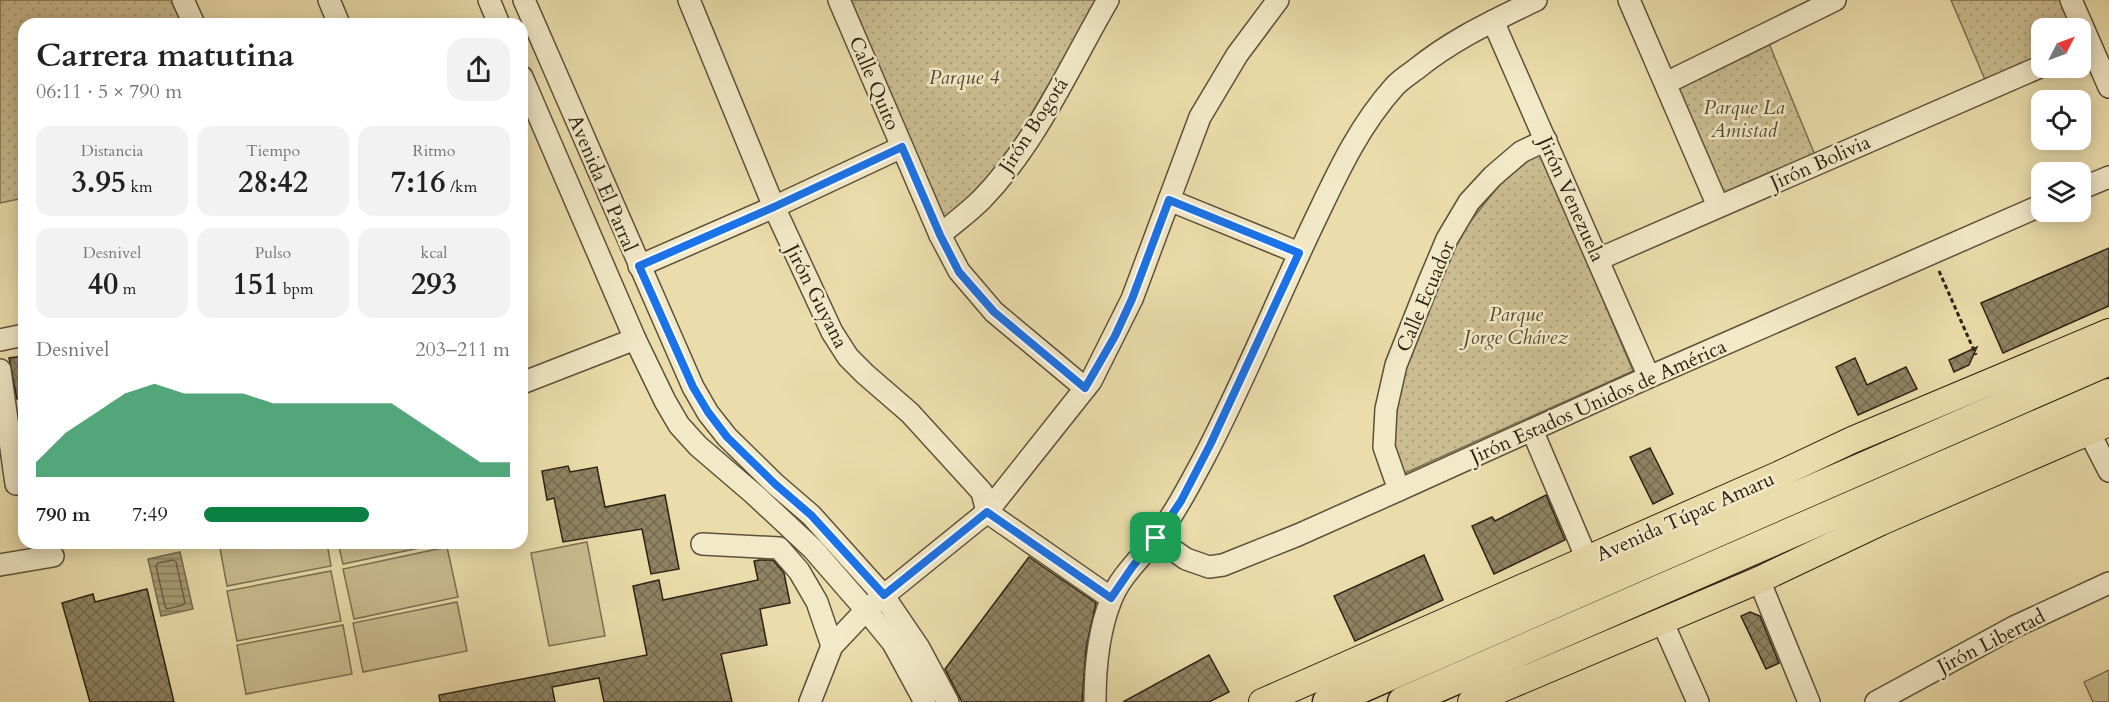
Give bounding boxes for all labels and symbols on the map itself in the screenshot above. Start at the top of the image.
north arrow [2031,18,2091,78]
street label: Calle Quito [843,32,906,134]
park label: Parque 4 [929,64,1000,91]
street label: Jirón Bogotá [991,72,1075,181]
park label: Parque La Amistad [1703,94,1785,144]
street label: Avenida El Parral [561,110,644,256]
street label: Jirón Bolivia [1763,128,1875,198]
street label: Jirón Venezuela [1531,130,1611,266]
street label: Calle Ecuador [1390,236,1461,356]
street label: Jirón Guyana [777,237,854,353]
park label: Parque Jorge Chávez [1459,301,1569,351]
street label: Jirón Estados Unidos de América [1463,333,1731,471]
street label: Avenida Túpac Amaru [1592,465,1779,568]
pin [1130,512,1181,563]
street label: Jirón Libertad [1930,603,2050,682]

